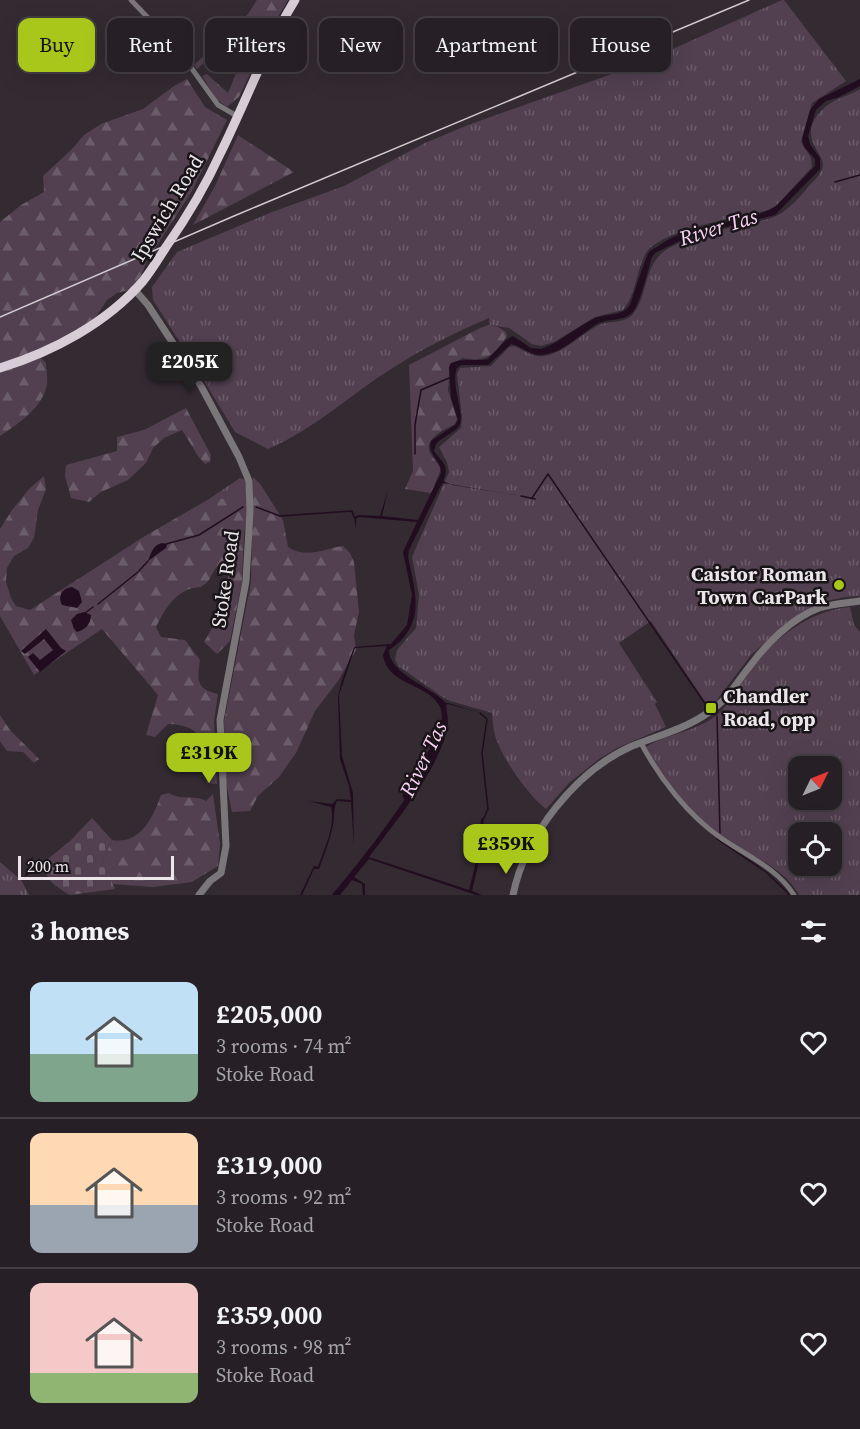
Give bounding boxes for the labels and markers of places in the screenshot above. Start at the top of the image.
pin: £205K [148,342,232,393]
place label: Caistor Roman Town CarPark [691,560,827,611]
marker: Caistor Roman Town CarPark [832,578,846,592]
place label: Chandler Road, opp [723,682,815,733]
marker: Chandler Road, opp [704,701,718,715]
pin: £319K [167,733,251,784]
pin: £359K [464,824,548,875]

